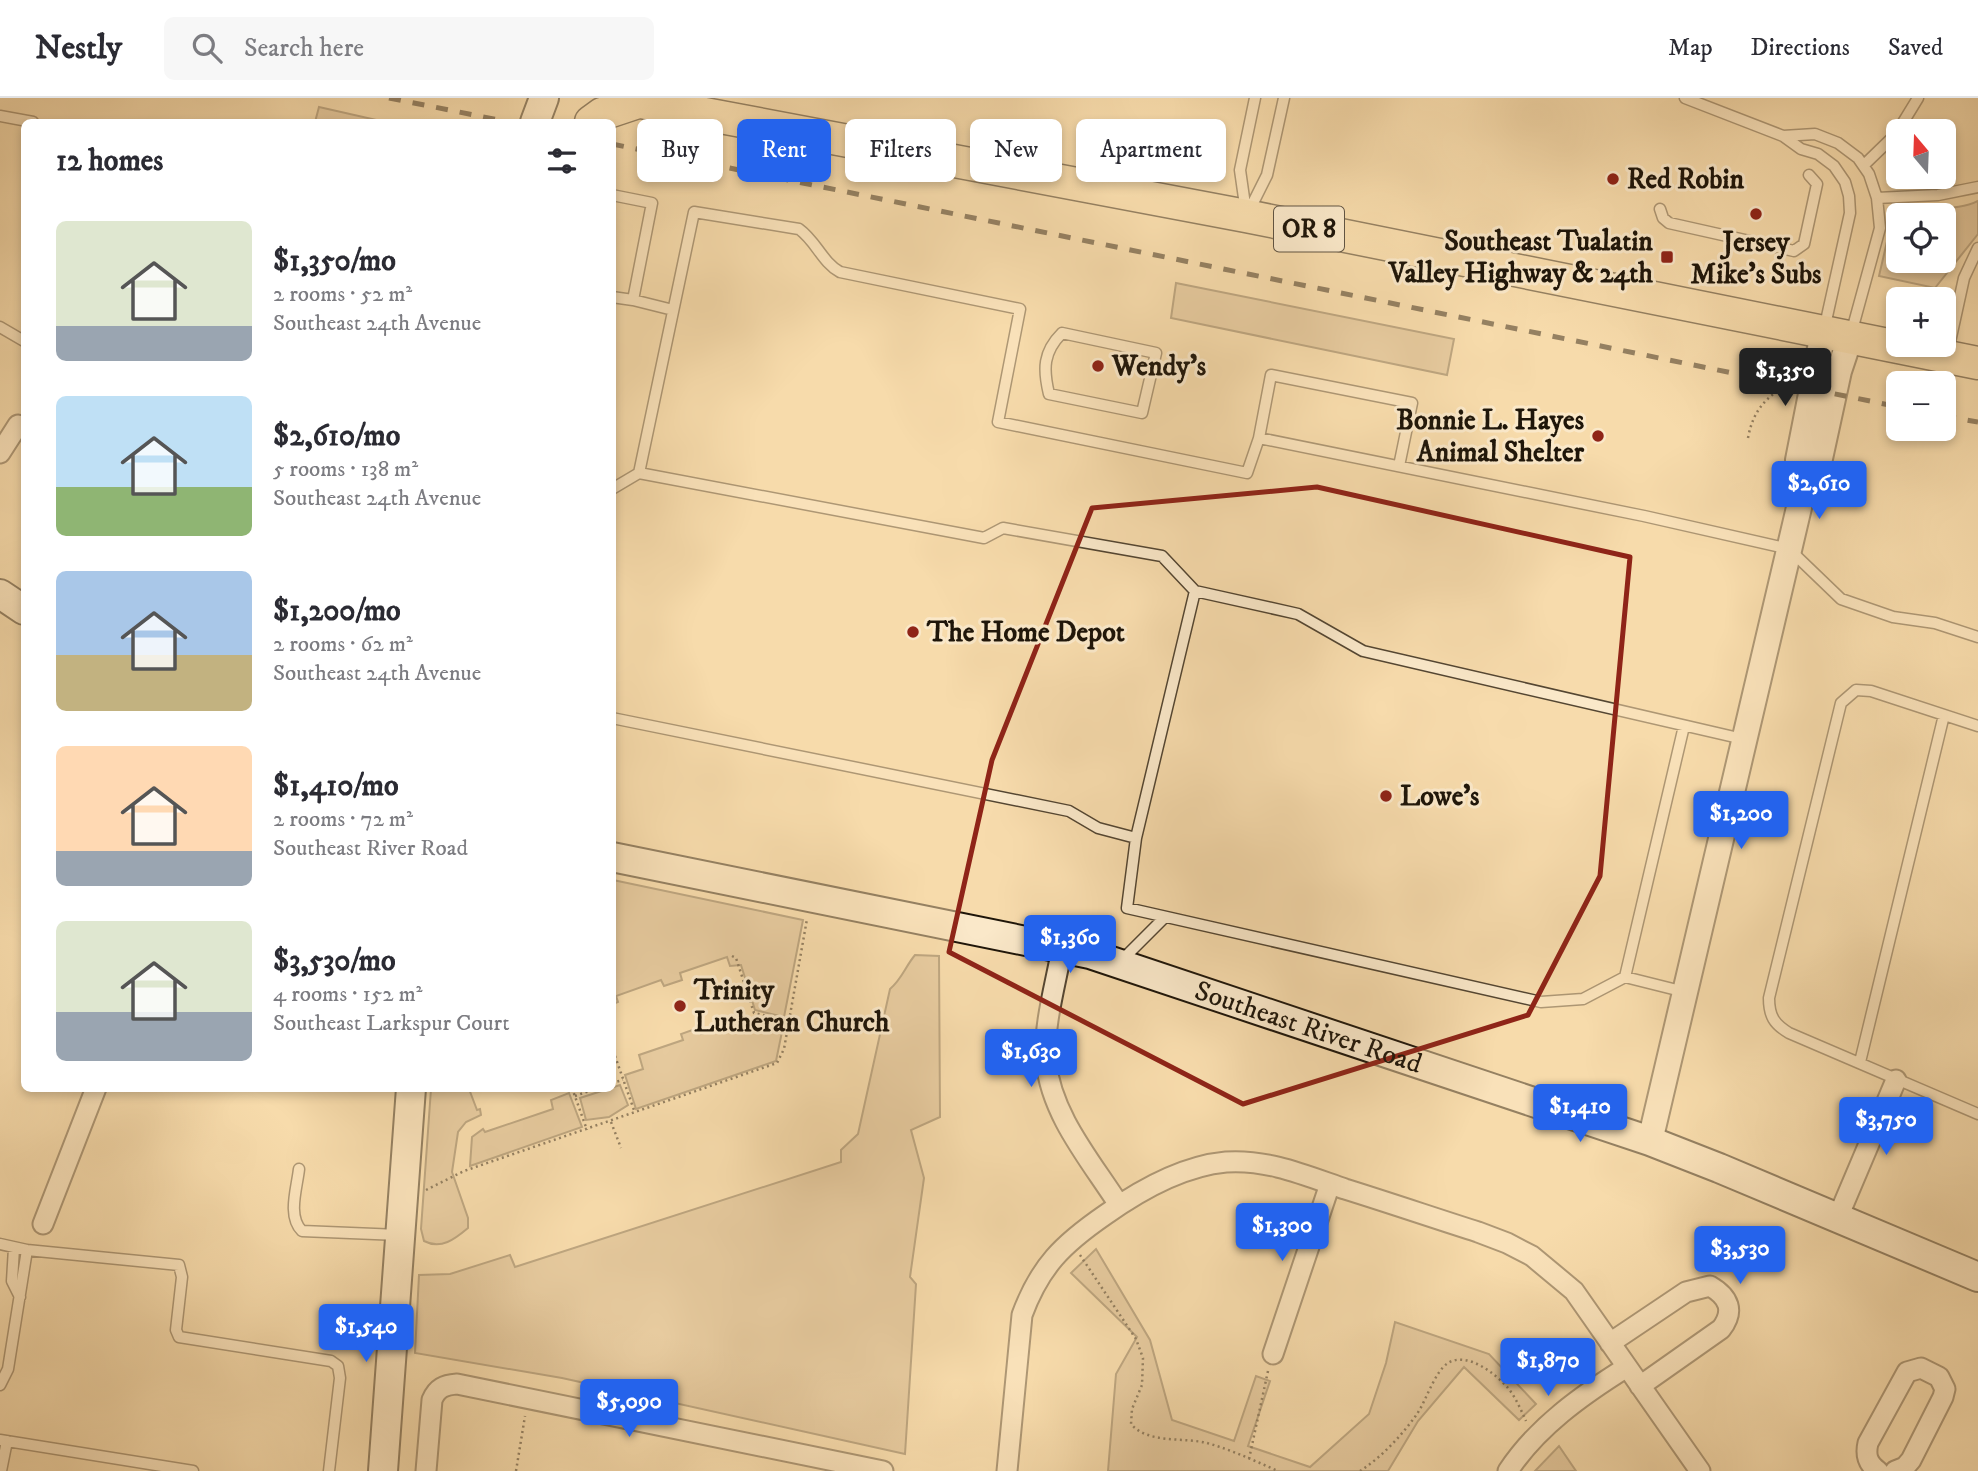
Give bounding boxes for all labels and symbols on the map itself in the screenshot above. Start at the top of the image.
north arrow [1886,119,1956,189]
place label: Red Robin [1627,162,1744,197]
marker: Red Robin [1605,171,1621,187]
road number: OR 8 [1274,206,1344,252]
marker: Jersey Mike's Subs [1748,206,1764,222]
place label: Southeast Tualatin Valley Highway & 24th [1388,224,1653,291]
place label: Jersey Mike's Subs [1691,225,1822,292]
marker: Southeast Tualatin Valley Highway & 24th [1659,249,1675,265]
pin: $1,350 [1728,348,1842,408]
place label: Wendy's [1111,349,1207,384]
marker: Wendy's [1090,358,1106,374]
place label: Bonnie L. Hayes Animal Shelter [1396,403,1585,470]
marker: Bonnie L. Hayes Animal Shelter [1590,428,1606,444]
pin: $2,610 [1762,462,1876,521]
place label: The Home Depot [926,615,1125,650]
marker: The Home Depot [905,624,921,640]
place label: Lowe's [1400,779,1480,814]
marker: Lowe's [1378,788,1394,804]
pin: $1,200 [1684,792,1798,851]
pin: $1,360 [1013,916,1127,975]
place label: Trinity Lutheran Church [693,973,890,1040]
street label: Southeast River Road [1190,973,1427,1081]
marker: Trinity Lutheran Church [672,998,688,1014]
pin: $1,630 [974,1030,1088,1089]
pin: $1,410 [1523,1084,1637,1144]
pin: $3,750 [1829,1098,1943,1157]
pin: $1,300 [1225,1204,1339,1263]
pin: $3,530 [1683,1226,1797,1286]
pin: $1,540 [309,1304,423,1364]
pin: $1,870 [1491,1338,1605,1398]
pin: $5,090 [572,1380,686,1439]

